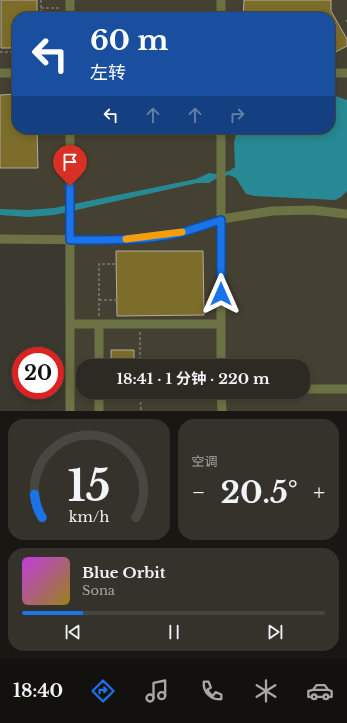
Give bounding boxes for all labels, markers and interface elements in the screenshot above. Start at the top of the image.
text: 60 m [90,23,168,58]
icon: left [24,28,76,80]
text: 左转 [90,62,126,84]
icon: left [100,104,122,126]
icon: ahead [142,104,164,126]
icon: ahead [184,104,206,126]
icon: right [226,104,248,126]
pin [53,145,87,186]
icon: arrive [59,151,81,173]
position arrow [200,273,242,315]
speed limit sign: 20 [12,347,64,399]
text: 18:41 · 1 分钟 · 220 m [116,369,270,388]
text: 空调 [192,453,218,470]
text: 15 [67,460,110,511]
text: 20.5° [221,474,298,511]
text: − [192,479,205,506]
text: + [313,479,325,506]
text: km/h [68,507,109,525]
text: Blue Orbit [82,563,165,582]
text: Sona [82,582,115,599]
icon: previous [62,621,84,643]
icon: pause [163,621,185,643]
icon: next [264,621,286,643]
icon: directions [89,677,117,705]
icon: music [143,677,171,705]
icon: phone [198,677,226,705]
icon: climate [252,677,280,705]
icon: car [306,677,334,705]
text: 18:40 [13,680,63,702]

